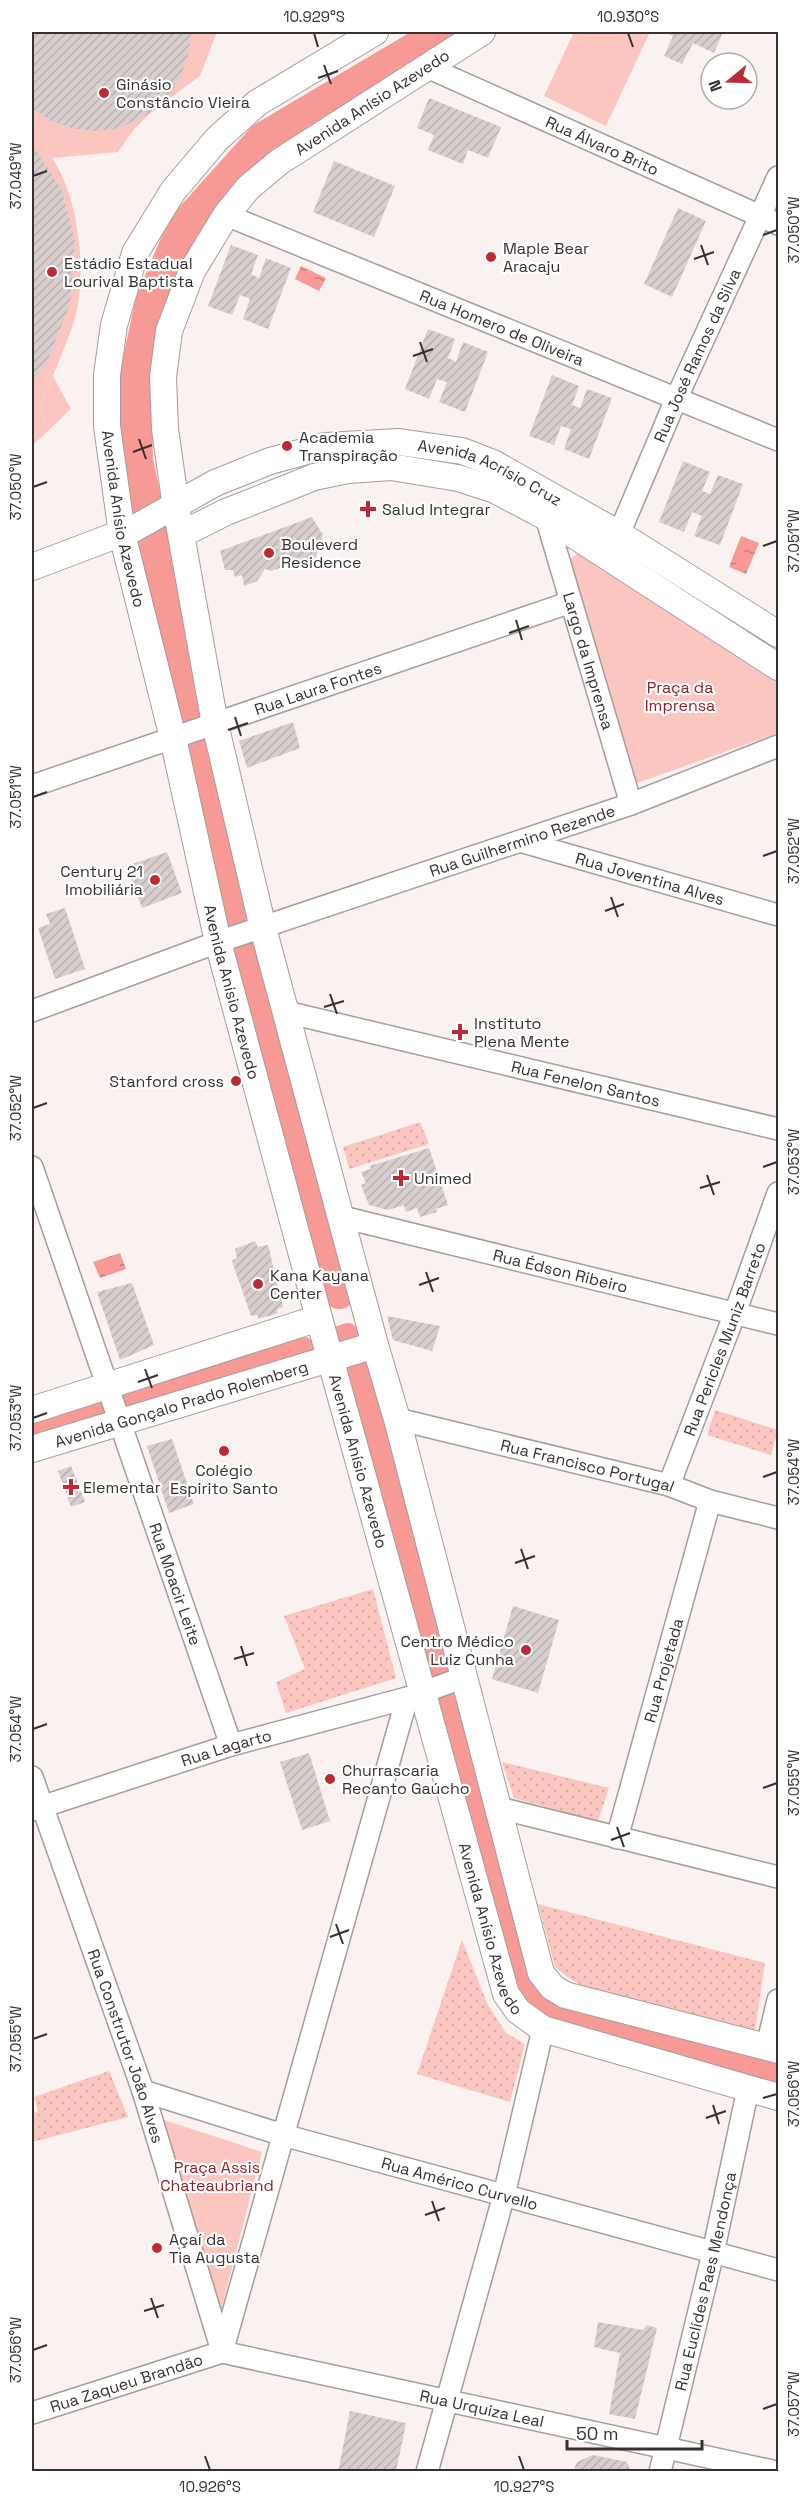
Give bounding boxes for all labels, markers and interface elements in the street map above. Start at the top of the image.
text: 10.929°S [283,7,345,26]
text: 10.930°S [597,7,659,26]
street label: Avenida Anísio Azevedo [291,45,453,160]
north arrow [699,51,759,111]
place label: Ginásio Constâncio Vieira [116,74,250,113]
text: N [704,77,727,94]
marker: Ginásio Constâncio Vieira [97,86,111,100]
street label: Rua Álvaro Brito [542,111,662,180]
text: 37.049°W [6,142,25,210]
text: 37.050°W [784,196,803,264]
place label: Maple Bear Aracaju [503,238,589,277]
marker: Maple Bear Aracaju [484,250,498,264]
place label: Estádio Estadual Lourival Baptista [64,253,194,292]
marker: Estádio Estadual Lourival Baptista [45,265,59,279]
street label: Rua José Ramos da Silva [649,265,746,446]
street label: Rua Homero de Oliveira [416,285,587,371]
place label: Academia Transpiração [299,427,398,466]
street label: Avenida Anísio Azevedo [97,429,150,610]
street label: Avenida Acrísio Cruz [416,435,565,511]
marker: Academia Transpiração [280,439,294,453]
text: 37.050°W [6,453,25,521]
place label: Salud Integrar [382,499,490,520]
marker: Salud Integrar [359,500,377,518]
text: 37.051°W [784,509,803,573]
place label: Bouleverd Residence [281,534,362,573]
marker: Bouleverd Residence [262,546,276,560]
street label: Largo da Imprensa [558,590,618,732]
street label: Rua Laura Fontes [252,658,384,720]
park label: Praça da Imprensa [645,677,715,716]
text: 37.051°W [6,765,25,829]
street label: Rua Guilhermino Rezende [427,800,618,882]
text: 37.052°W [784,818,803,884]
street label: Rua Joventina Alves [573,848,727,910]
place label: Century 21 Imobiliária [60,861,143,900]
marker: Century 21 Imobiliária [148,873,162,887]
street label: Avenida Anísio Azevedo [199,903,264,1082]
place label: Instituto Plena Mente [474,1013,570,1052]
marker: Instituto Plena Mente [451,1023,469,1041]
street label: Rua Fenelon Santos [509,1056,662,1112]
place label: Stanford cross [109,1071,224,1092]
marker: Stanford cross [229,1074,243,1088]
text: 37.052°W [6,1075,25,1141]
text: 37.053°W [784,1129,803,1195]
place label: Unimed [414,1168,472,1189]
marker: Unimed [392,1169,410,1187]
street label: Rua Pericles Muniz Barreto [679,1240,770,1439]
street label: Rua Édson Ribeiro [491,1244,630,1298]
place label: Kana Kayana Center [270,1265,369,1304]
marker: Kana Kayana Center [251,1277,265,1291]
street label: Avenida Gonçalo Prado Rolemberg [52,1356,311,1453]
street label: Avenida Anísio Azevedo [324,1372,392,1551]
text: 37.053°W [6,1385,25,1451]
street label: Rua Francisco Portugal [498,1435,677,1497]
text: 37.054°W [784,1439,803,1505]
marker: Colégio Espirito Santo [217,1444,231,1458]
place label: Colégio Espirito Santo [170,1460,278,1499]
place label: Elementar [83,1477,161,1498]
marker: Elementar [64,1480,78,1494]
street label: Rua Moacir Leite [144,1520,206,1648]
street label: Rua Projetada [639,1616,688,1725]
place label: Centro Médico Luiz Cunha [401,1631,514,1670]
marker: Centro Médico Luiz Cunha [519,1643,533,1657]
text: 37.054°W [6,1696,25,1762]
street label: Rua Lagarto [178,1725,274,1772]
text: 37.055°W [784,1750,803,1816]
place label: Churrascaria Recanto Gaúcho [342,1760,470,1799]
marker: Churrascaria Recanto Gaúcho [323,1772,337,1786]
street label: Avenida Anísio Azevedo [454,1840,528,2019]
street label: Rua Construtor João Alves [83,1946,168,2146]
text: 37.055°W [6,2006,25,2072]
text: 37.056°W [784,2061,803,2127]
street label: Rua Américo Curvello [379,2152,540,2215]
park label: Praça Assis Chateaubriand [160,2157,274,2196]
street label: Rua Euclídes Paes Mendonça [670,2170,741,2393]
place label: Açaí da Tia Augusta [169,2229,260,2268]
marker: Açaí da Tia Augusta [150,2241,164,2255]
text: 37.056°W [6,2317,25,2383]
street label: Rua Zaqueu Brandão [47,2349,206,2418]
text: 37.057°W [784,2371,803,2437]
street label: Rua Urquiza Leal [418,2385,546,2432]
scale bar [567,2413,702,2451]
text: 50 m [576,2422,618,2445]
text: 10.926°S [179,2477,241,2496]
text: 10.927°S [494,2477,554,2496]

